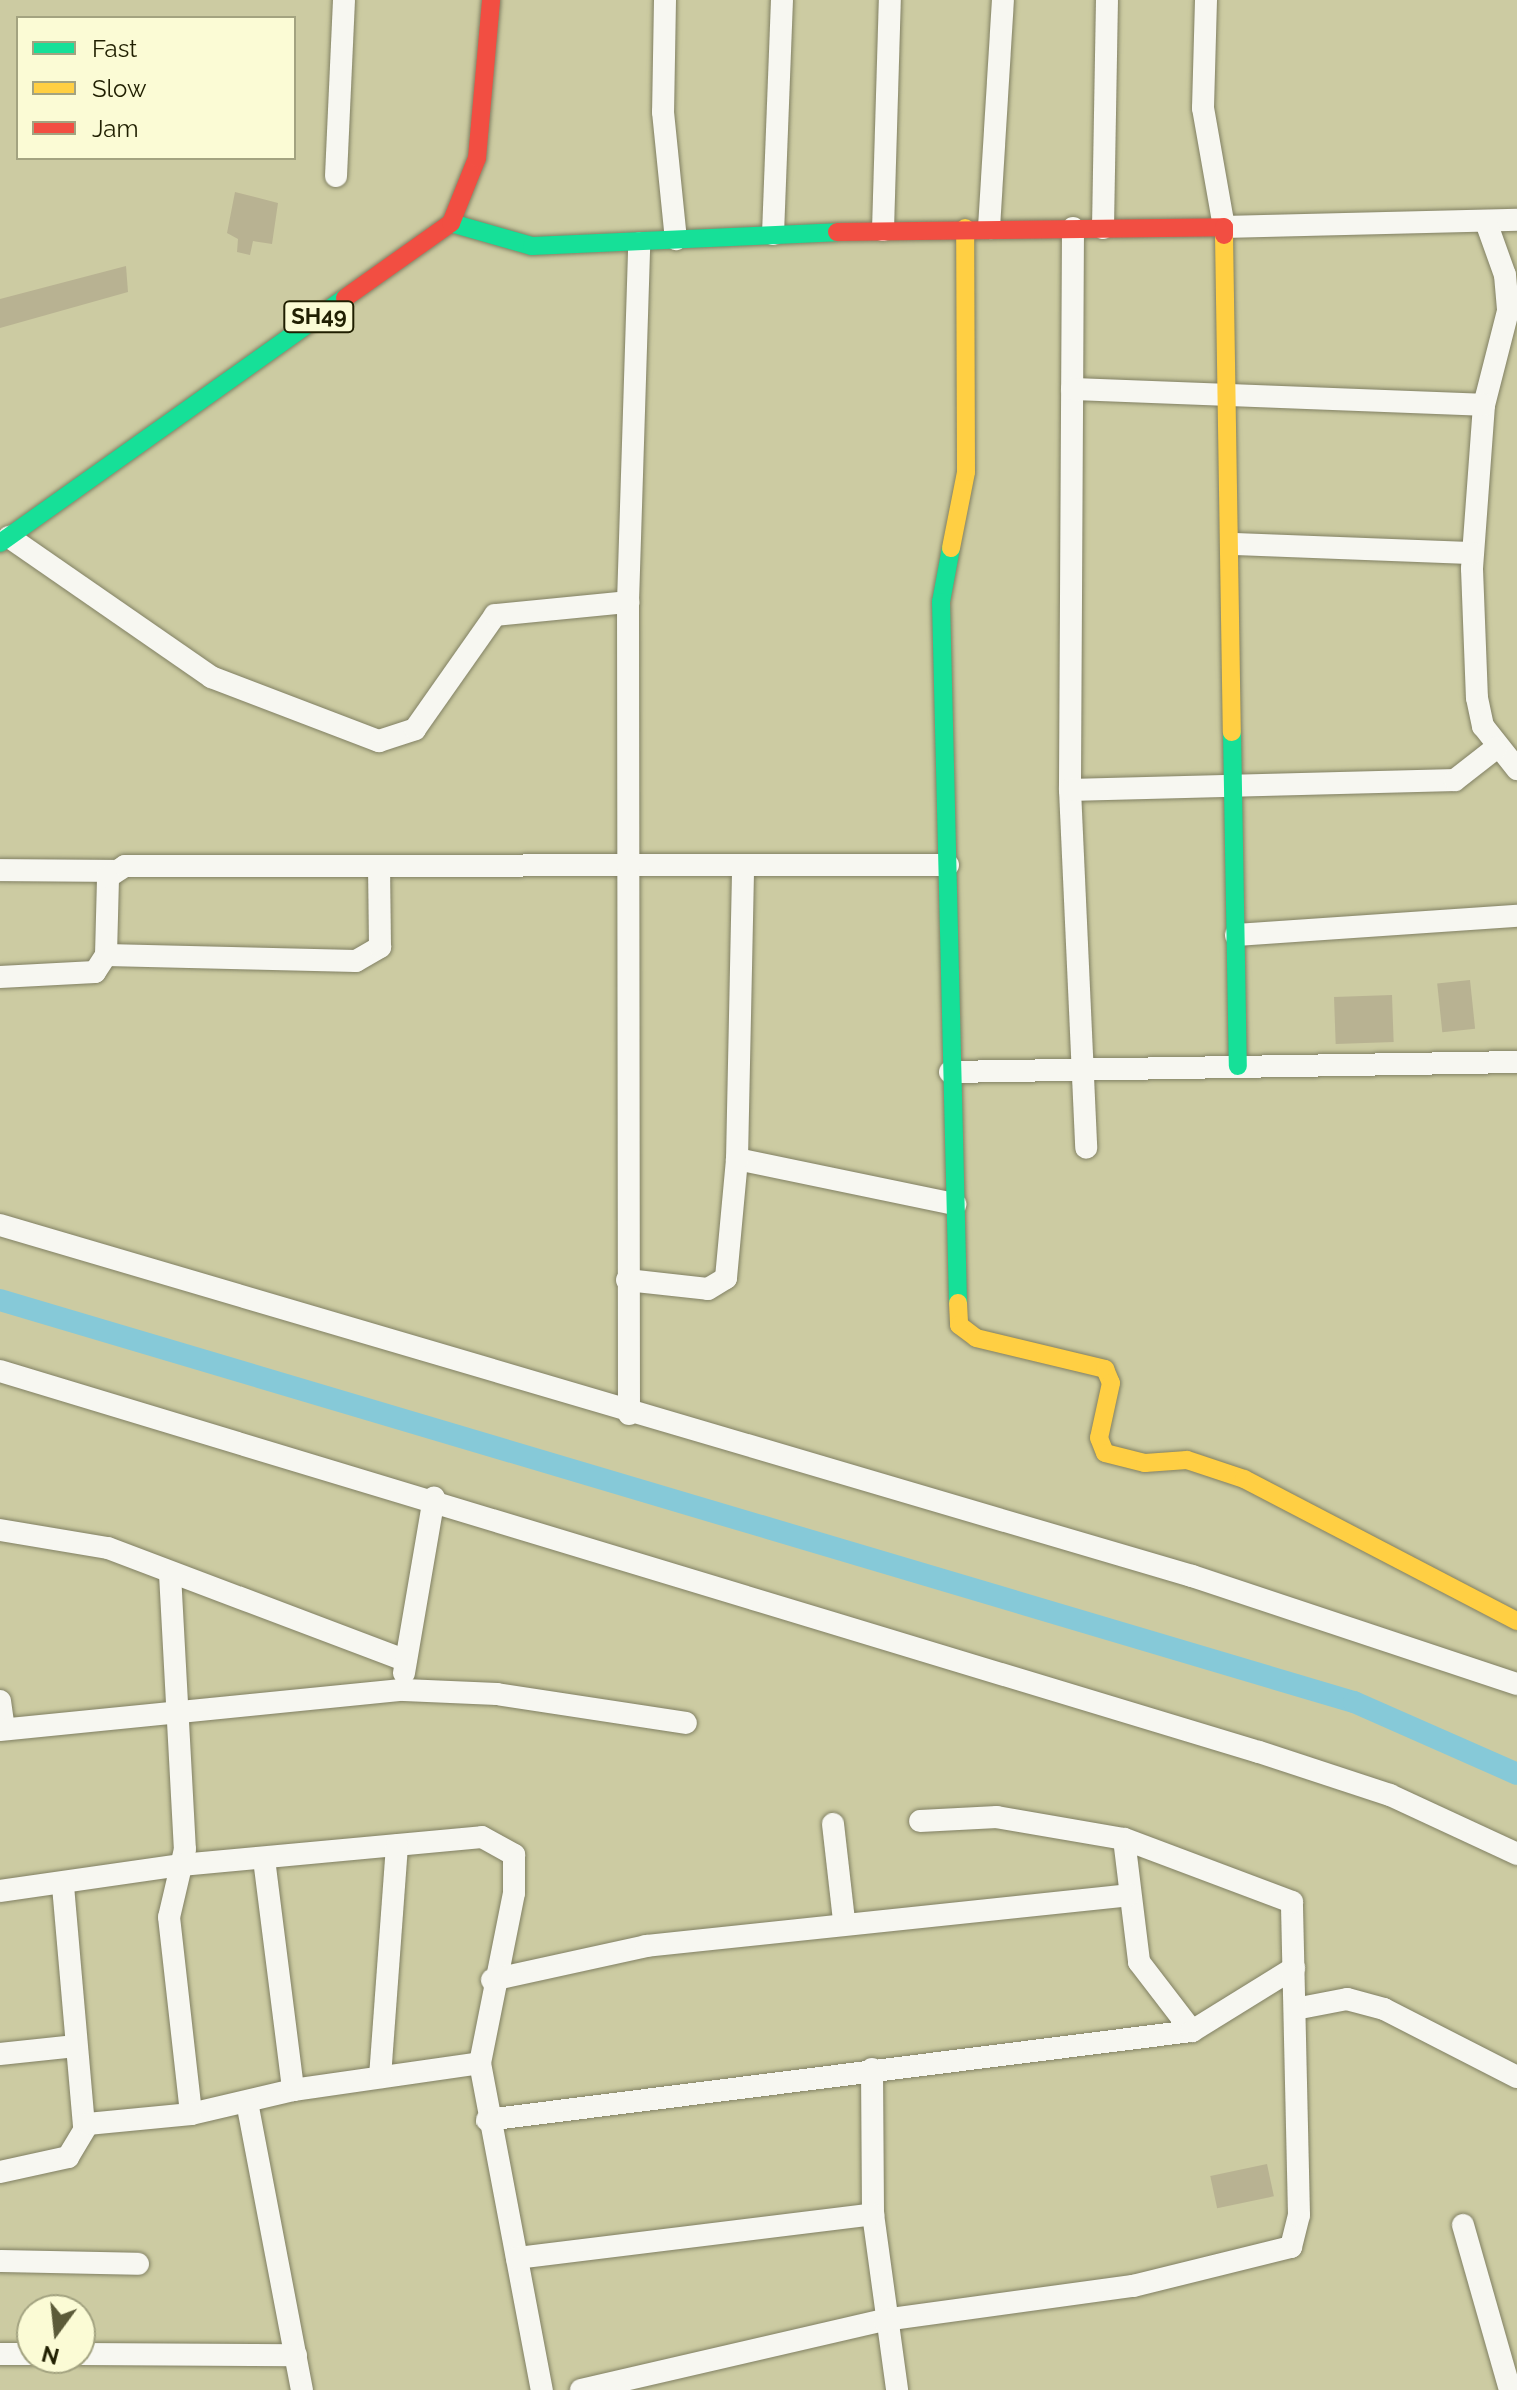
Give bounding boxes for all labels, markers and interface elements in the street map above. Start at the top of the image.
legend [16,16,296,160]
text: Fast [92,34,137,63]
text: Slow [92,74,146,103]
text: Jam [92,114,138,143]
road number: SH49 [283,299,355,335]
north arrow [16,2294,96,2374]
text: N [39,2341,62,2370]

